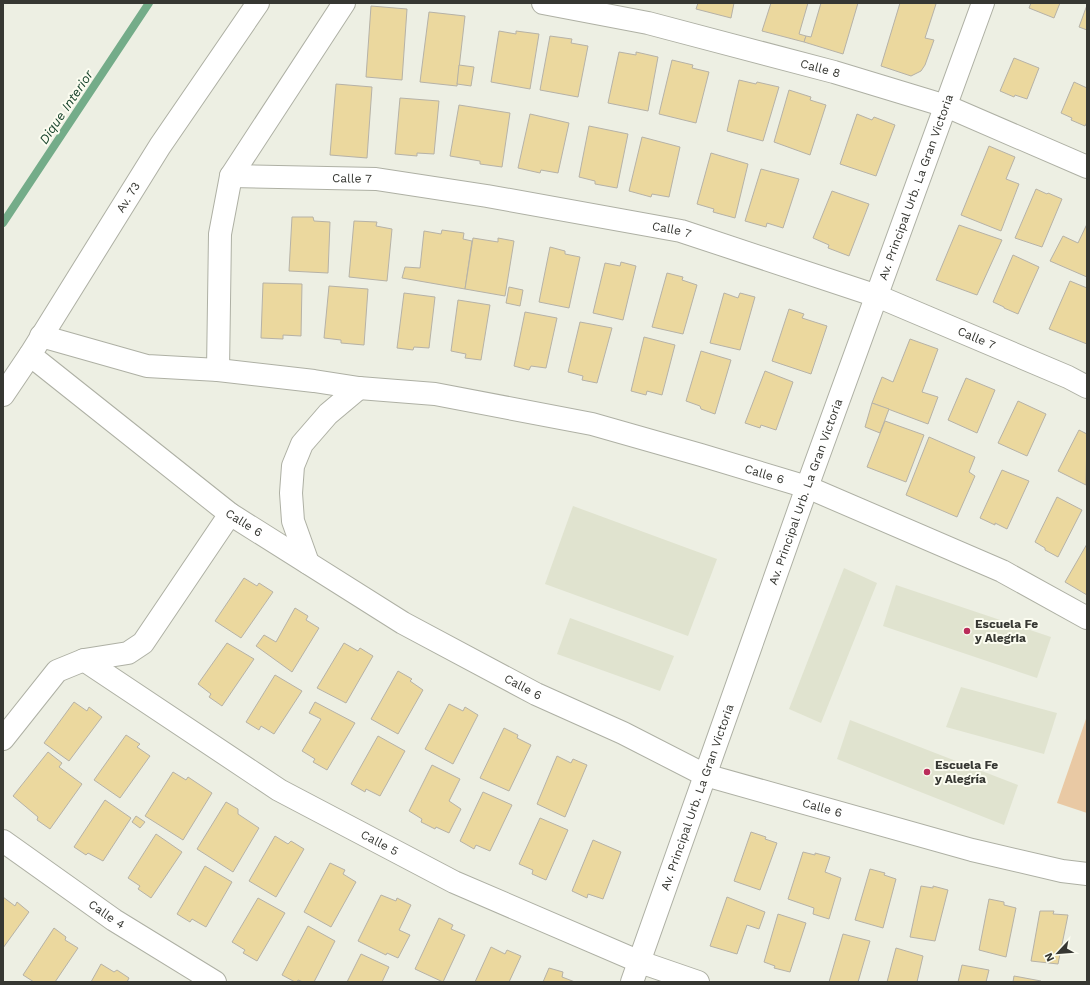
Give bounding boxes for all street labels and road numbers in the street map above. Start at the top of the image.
street label: Calle 8 [799,56,842,80]
street label: Av. Principal Urb. La Gran Victoria [876,92,956,282]
street label: Calle 7 [332,171,372,186]
street label: Av. 73 [113,179,143,215]
street label: Calle 7 [651,219,693,241]
street label: Calle 7 [955,324,998,352]
street label: Av. Principal Urb. La Gran Victoria [766,397,846,587]
street label: Calle 6 [743,462,786,487]
street label: Calle 6 [223,506,265,540]
street label: Calle 6 [502,671,544,703]
street label: Av. Principal Urb. La Gran Victoria [658,702,737,892]
street label: Calle 6 [801,796,844,820]
street label: Calle 5 [358,827,401,858]
street label: Calle 4 [86,897,127,932]

